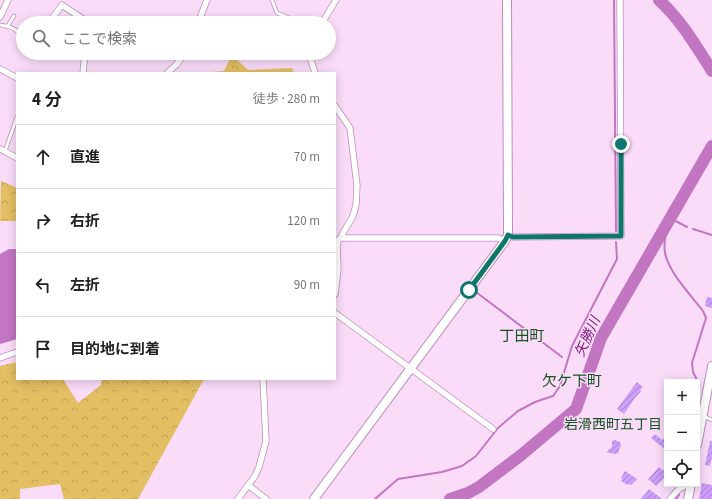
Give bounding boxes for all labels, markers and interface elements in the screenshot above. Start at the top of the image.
search box [16,16,336,60]
icon: search [30,27,52,49]
text: ここで検索 [62,29,137,50]
text: 4 分 [32,88,61,112]
text: 徒歩 · 280 m [253,90,320,108]
route end [612,135,630,153]
icon: ahead [32,146,54,168]
text: 直進 [70,147,100,168]
text: 70 m [294,148,320,166]
icon: right [32,210,54,232]
text: 右折 [70,211,100,232]
text: 120 m [287,212,320,230]
icon: left [32,274,54,296]
text: 左折 [70,275,100,296]
text: 90 m [294,276,320,294]
route start [460,281,478,299]
water label: 矢勝川 [570,312,606,360]
district label: 丁田町 [499,326,545,347]
icon: arrive [32,338,54,360]
text: 目的地に到着 [70,339,160,360]
district label: 欠ケ下町 [542,371,602,392]
map controls [664,379,700,487]
button: + [664,379,700,415]
district label: 岩滑西町五丁目 [564,415,662,435]
button: − [664,415,700,451]
button: locate [664,451,700,487]

